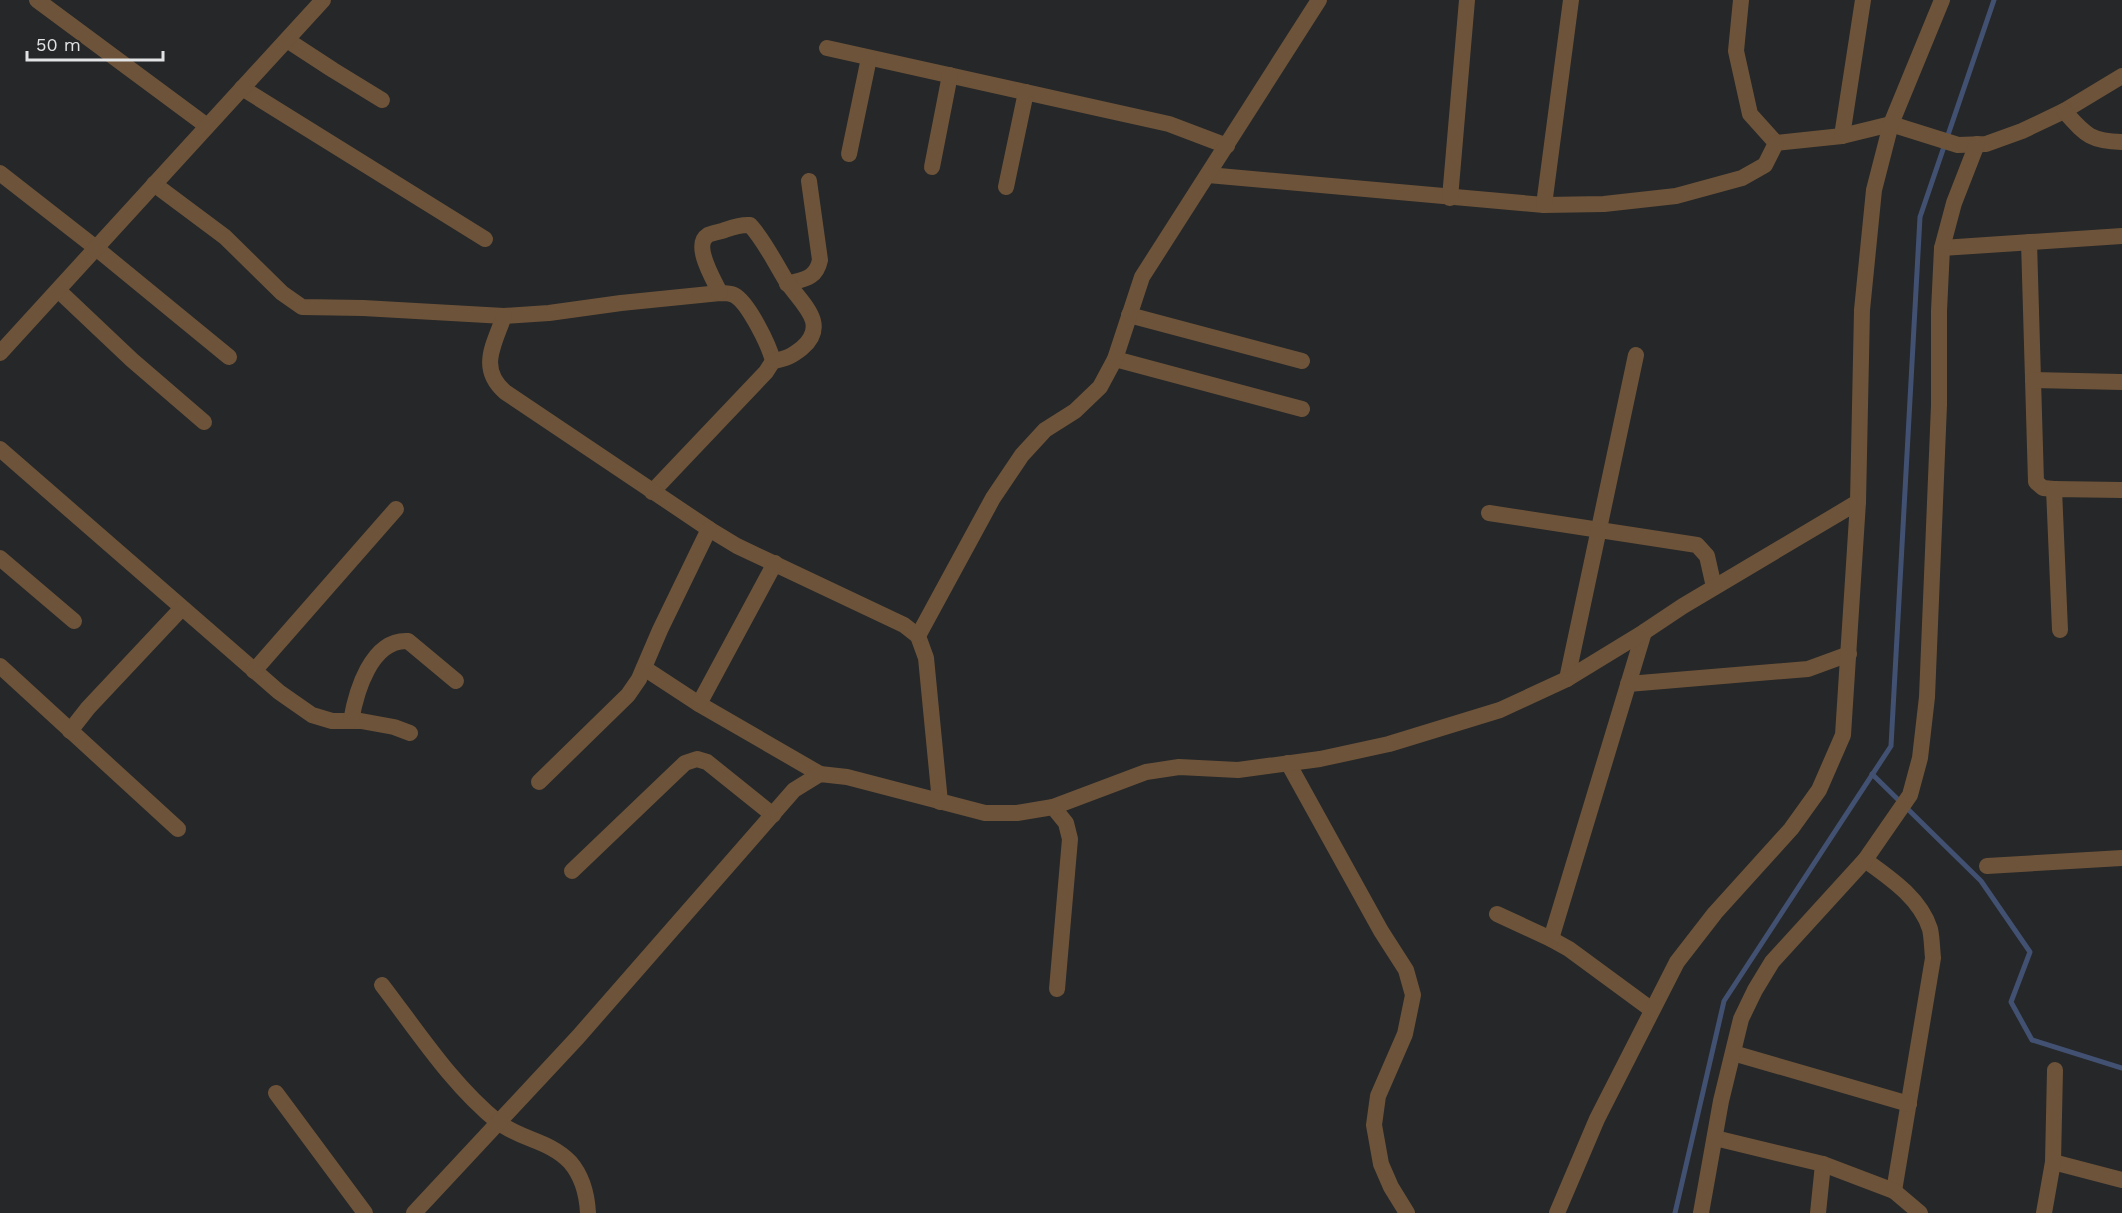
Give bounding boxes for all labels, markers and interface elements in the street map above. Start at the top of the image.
scale bar [27,24,164,62]
text: 50 m [36,34,81,55]

